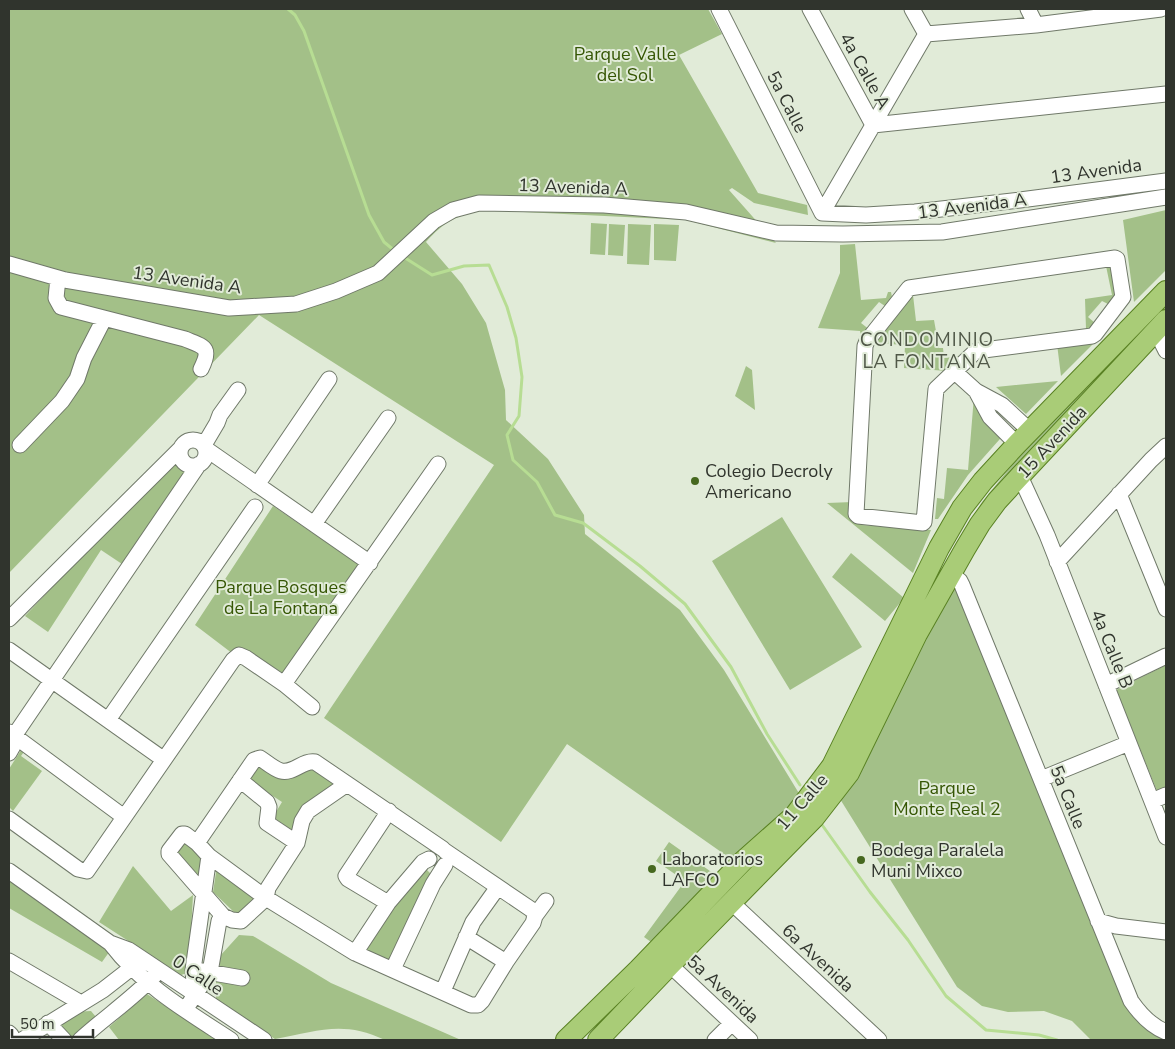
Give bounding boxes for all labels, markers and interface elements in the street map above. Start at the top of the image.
street label: 4a Calle A [834,28,896,114]
park label: Parque Valle del Sol [574,42,676,87]
street label: 5a Calle [761,67,813,137]
street label: 13 Avenida [1049,153,1143,189]
street label: 13 Avenida A [518,173,628,201]
street label: 13 Avenida A [916,187,1028,225]
street label: 13 Avenida A [131,260,243,300]
district label: CONDOMINIO LA FONTANA [860,327,994,375]
street label: 15 Avenida [1012,400,1092,484]
place label: Colegio Decroly Americano [705,459,833,504]
marker: Colegio Decroly Americano [689,475,701,487]
park label: Parque Bosques de La Fontana [215,575,347,620]
street label: 4a Calle B [1085,606,1139,692]
street label: 5a Calle [1044,762,1092,832]
street label: 11 Calle [771,769,833,835]
park label: Parque Monte Real 2 [893,776,1001,821]
place label: Bodega Paralela Muni Mixco [871,838,1004,883]
place label: Laboratorios LAFCO [662,847,763,892]
marker: Bodega Paralela Muni Mixco [855,854,867,866]
marker: Laboratorios LAFCO [646,863,658,875]
street label: 6a Avenida [777,918,859,998]
street label: 0 Calle [168,949,228,1001]
street label: 5a Avenida [682,949,764,1029]
scale bar [12,1006,94,1038]
text: 50 m [20,1014,55,1034]

